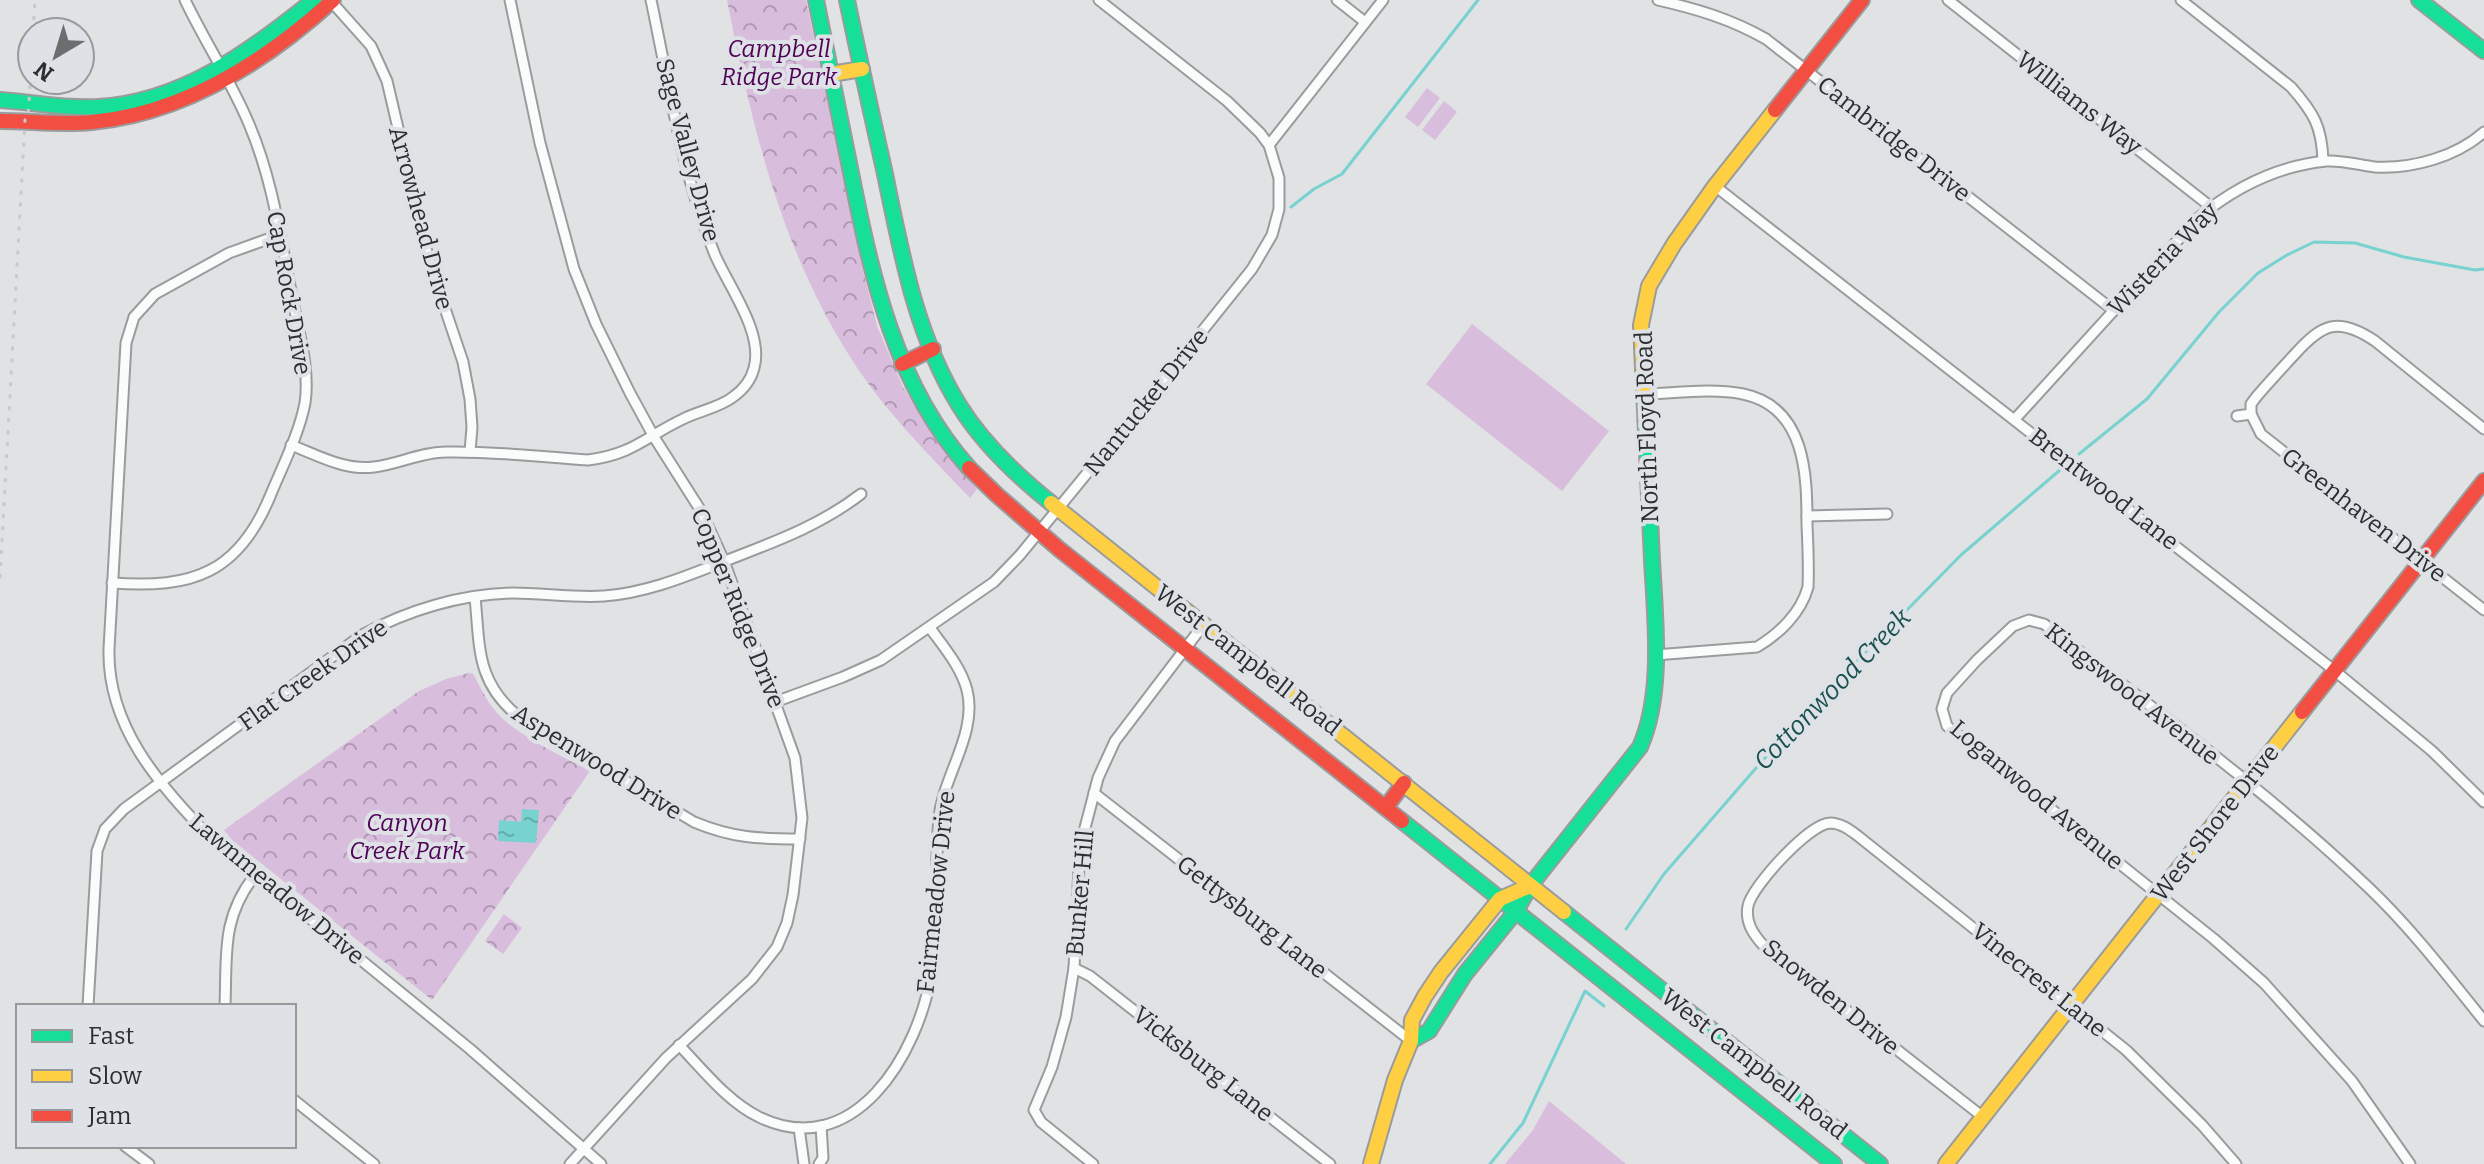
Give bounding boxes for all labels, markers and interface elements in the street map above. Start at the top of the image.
north arrow [16,16,96,96]
park label: Campbell Ridge Park [721,35,838,91]
street label: Williams Way [2011,45,2147,161]
text: N [29,55,59,87]
street label: Sage Valley Drive [650,55,726,245]
street label: Cambridge Drive [1812,70,1976,208]
street label: Arrowhead Drive [383,123,459,313]
street label: Wisteria Way [2102,196,2224,321]
street label: Cap Rock Drive [261,209,317,377]
street label: Nantucket Drive [1078,323,1214,481]
street label: North Floyd Road [1630,330,1664,524]
street label: Brentwood Lane [2024,422,2184,556]
street label: Greenhaven Drive [2276,442,2452,588]
street label: Copper Ridge Drive [685,504,791,712]
street label: West Campbell Road [1149,579,1347,741]
water label: Cottonwood Creek [1747,602,1918,776]
street label: Flat Creek Drive [233,613,393,737]
street label: Kingswood Avenue [2039,617,2225,771]
street label: Aspenwood Drive [507,699,687,825]
street label: Loganwood Avenue [1945,714,2129,876]
street label: West Shore Drive [2145,739,2285,907]
street label: Fairmeadow Drive [911,789,961,995]
street label: Lawnmeadow Drive [184,808,370,970]
park label: Canyon Creek Park [349,809,466,865]
street label: Bunker Hill [1061,829,1099,957]
street label: Gettysburg Lane [1171,850,1333,984]
street label: Vinecrest Lane [1966,917,2112,1043]
street label: Snowden Drive [1757,933,1905,1061]
street label: West Campbell Road [1655,983,1853,1145]
street label: Vicksburg Lane [1127,1000,1279,1128]
legend [16,1004,296,1148]
text: Fast [88,1022,134,1050]
text: Slow [88,1062,143,1090]
text: Jam [87,1102,132,1130]

